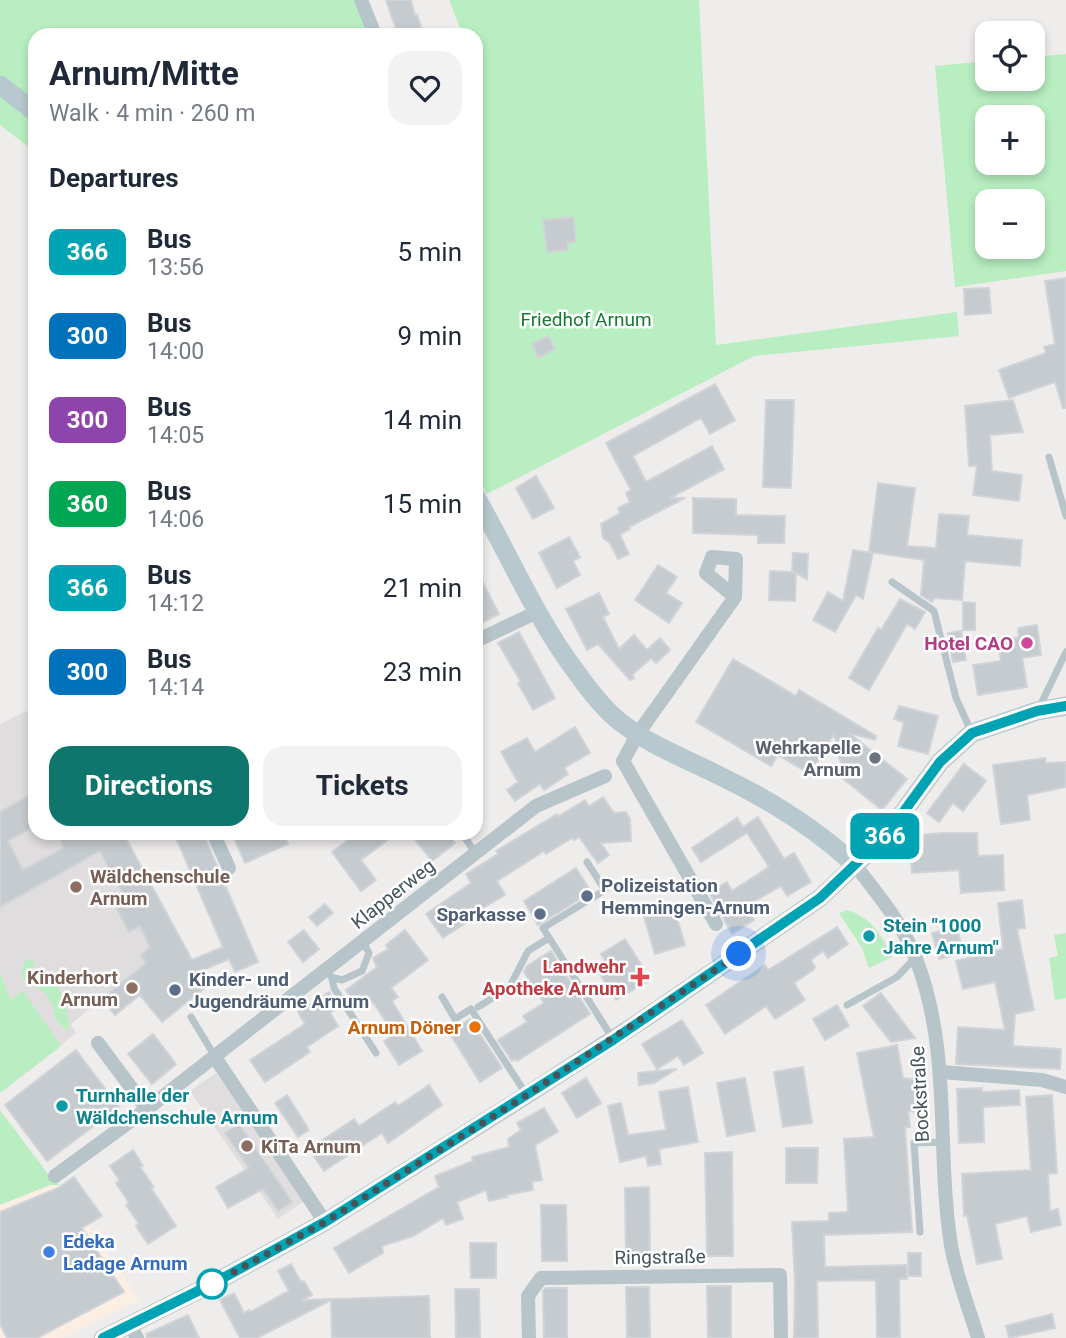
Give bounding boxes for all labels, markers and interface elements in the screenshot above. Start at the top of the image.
map controls [975,21,1045,259]
button: locate [975,21,1045,91]
button: heart [388,51,462,125]
text: Arnum/Mitte [49,54,239,93]
text: Walk · 4 min · 260 m [49,100,255,127]
button: + [975,105,1045,175]
text: Departures [49,163,179,193]
button: − [975,189,1045,259]
text: Bus [147,224,192,254]
text: 5 min [397,237,462,267]
text: 366 [67,238,108,266]
text: 13:56 [147,254,204,281]
text: Bus [147,308,192,338]
park label: Friedhof Arnum [520,308,652,331]
text: 9 min [397,321,462,351]
text: 300 [67,322,108,350]
text: 14:00 [147,338,204,365]
text: Bus [147,392,192,422]
text: 14 min [383,405,462,435]
text: 300 [67,406,108,434]
text: 14:05 [147,422,204,449]
text: Bus [147,476,192,506]
text: 15 min [383,489,462,519]
text: 360 [67,490,108,518]
text: 14:06 [147,506,204,533]
text: Bus [147,560,192,590]
text: 21 min [383,573,462,603]
text: 366 [67,574,108,602]
text: 14:12 [147,590,204,617]
place label: Hotel CAO [924,632,1013,655]
marker: Hotel CAO [1019,635,1035,651]
text: Bus [147,644,192,674]
text: 23 min [383,657,462,687]
text: 300 [67,658,108,686]
text: 14:14 [147,674,204,701]
place label: Wehrkapelle Arnum [755,736,861,781]
button: Directions [49,746,249,826]
button: Tickets [263,746,462,826]
marker: Wehrkapelle Arnum [867,750,883,766]
line badge: 366 [845,813,925,859]
text: 366 [864,822,906,850]
street label: Klapperweg [347,854,439,934]
place label: Wäldchenschule Arnum [90,865,230,910]
place label: Polizeistation Hemmingen-Arnum [601,874,770,919]
marker: Wäldchenschule Arnum [68,879,84,895]
marker: Polizeistation Hemmingen-Arnum [579,888,595,904]
place label: Sparkasse [436,903,526,926]
marker: Sparkasse [532,906,548,922]
place label: Stein "1000 Jahre Arnum" [883,914,999,959]
marker: Stein "1000 Jahre Arnum" [861,928,877,944]
your location [721,936,756,971]
place label: Landwehr Apotheke Arnum [482,955,626,1000]
place label: Kinderhort Arnum [27,966,119,1011]
place label: Kinder- und Jugendräume Arnum [189,968,369,1013]
marker: Landwehr Apotheke Arnum [632,969,648,985]
marker: Kinderhort Arnum [124,980,140,996]
marker: Kinder- und Jugendräume Arnum [167,982,183,998]
place label: Arnum Döner [348,1016,461,1039]
marker: Arnum Döner [467,1019,483,1035]
street label: Bockstraße [906,1045,934,1143]
place label: Turnhalle der Wäldchenschule Arnum [76,1084,278,1129]
marker: Turnhalle der Wäldchenschule Arnum [54,1098,70,1114]
place label: KiTa Arnum [261,1135,361,1158]
marker: KiTa Arnum [239,1138,255,1154]
place label: Edeka Ladage Arnum [63,1230,188,1275]
marker: Edeka Ladage Arnum [41,1244,57,1260]
street label: Ringstraße [614,1245,706,1269]
unlabelled marker [197,1269,227,1299]

